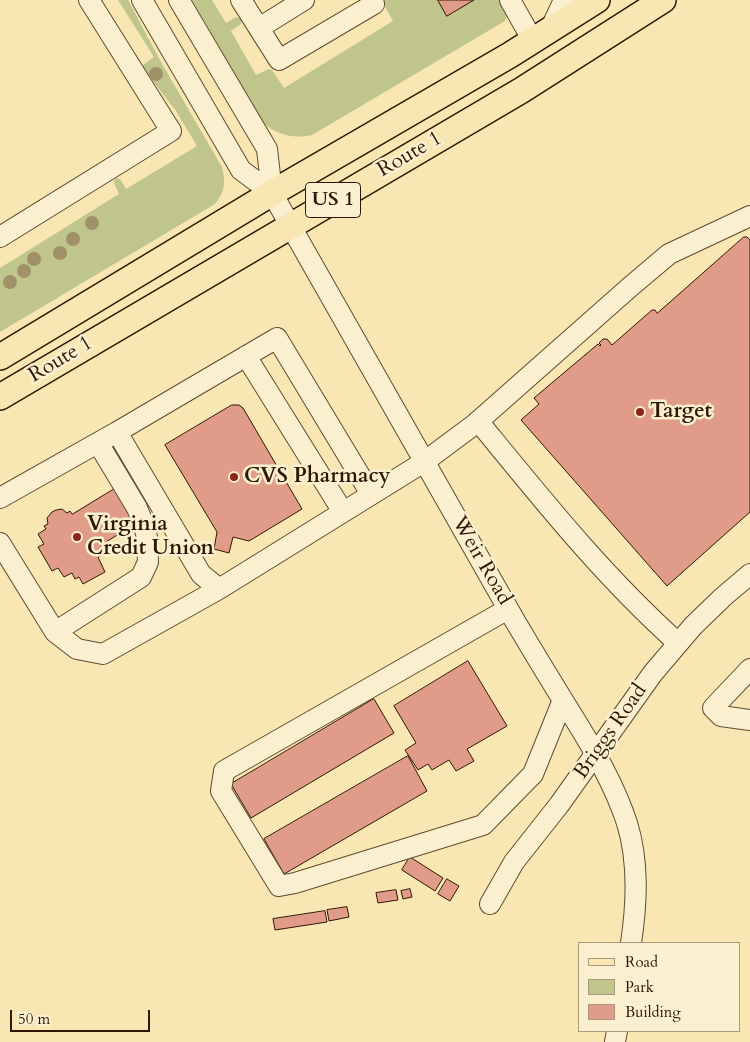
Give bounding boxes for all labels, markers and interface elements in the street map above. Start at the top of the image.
street label: Route 1 [373,127,447,183]
road number: US 1 [306,182,360,218]
street label: Route 1 [25,331,97,389]
place label: Target [650,399,712,425]
marker: Target [634,406,646,418]
place label: CVS Pharmacy [244,464,391,490]
marker: CVS Pharmacy [228,471,240,483]
place label: Virginia Credit Union [87,512,214,562]
street label: Weir Road [446,512,516,610]
marker: Virginia Credit Union [71,531,83,543]
street label: Briggs Road [569,680,653,784]
legend [578,942,740,1032]
text: Road [625,952,658,972]
text: Park [625,977,654,997]
scale bar [12,1000,152,1032]
text: Building [625,1002,681,1022]
text: 50 m [18,1009,50,1029]

